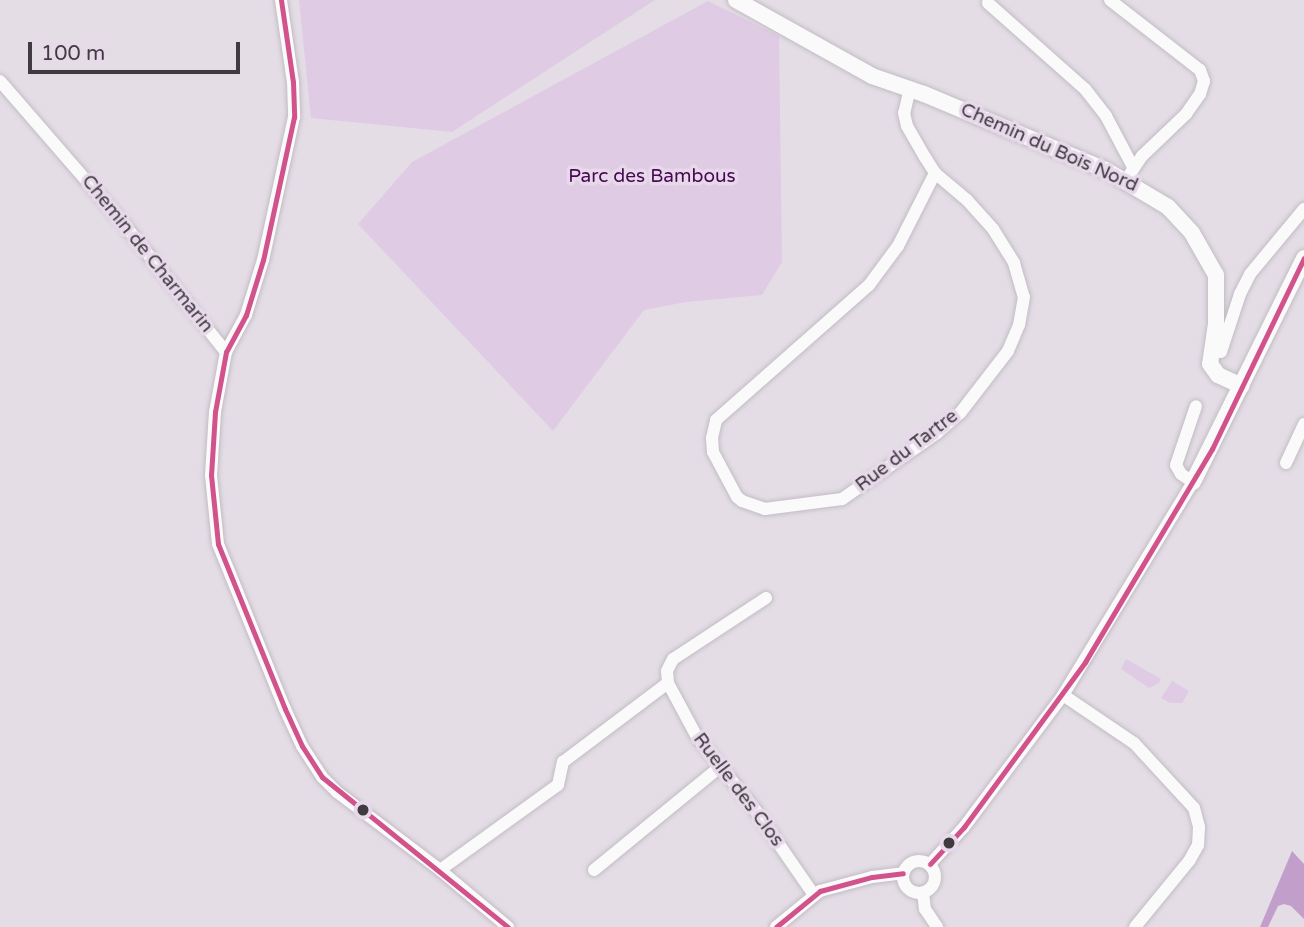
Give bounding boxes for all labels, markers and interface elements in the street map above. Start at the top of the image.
scale bar [32,28,243,72]
text: 100 m [41,41,105,66]
street label: Chemin du Bois Nord [957,99,1141,197]
park label: Parc des Bambous [568,166,736,188]
street label: Chemin de Charmarin [76,171,218,337]
street label: Rue du Tartre [851,405,963,497]
street label: Ruelle des Clos [688,729,788,851]
unlabelled marker [356,803,370,817]
unlabelled marker [942,836,956,850]

